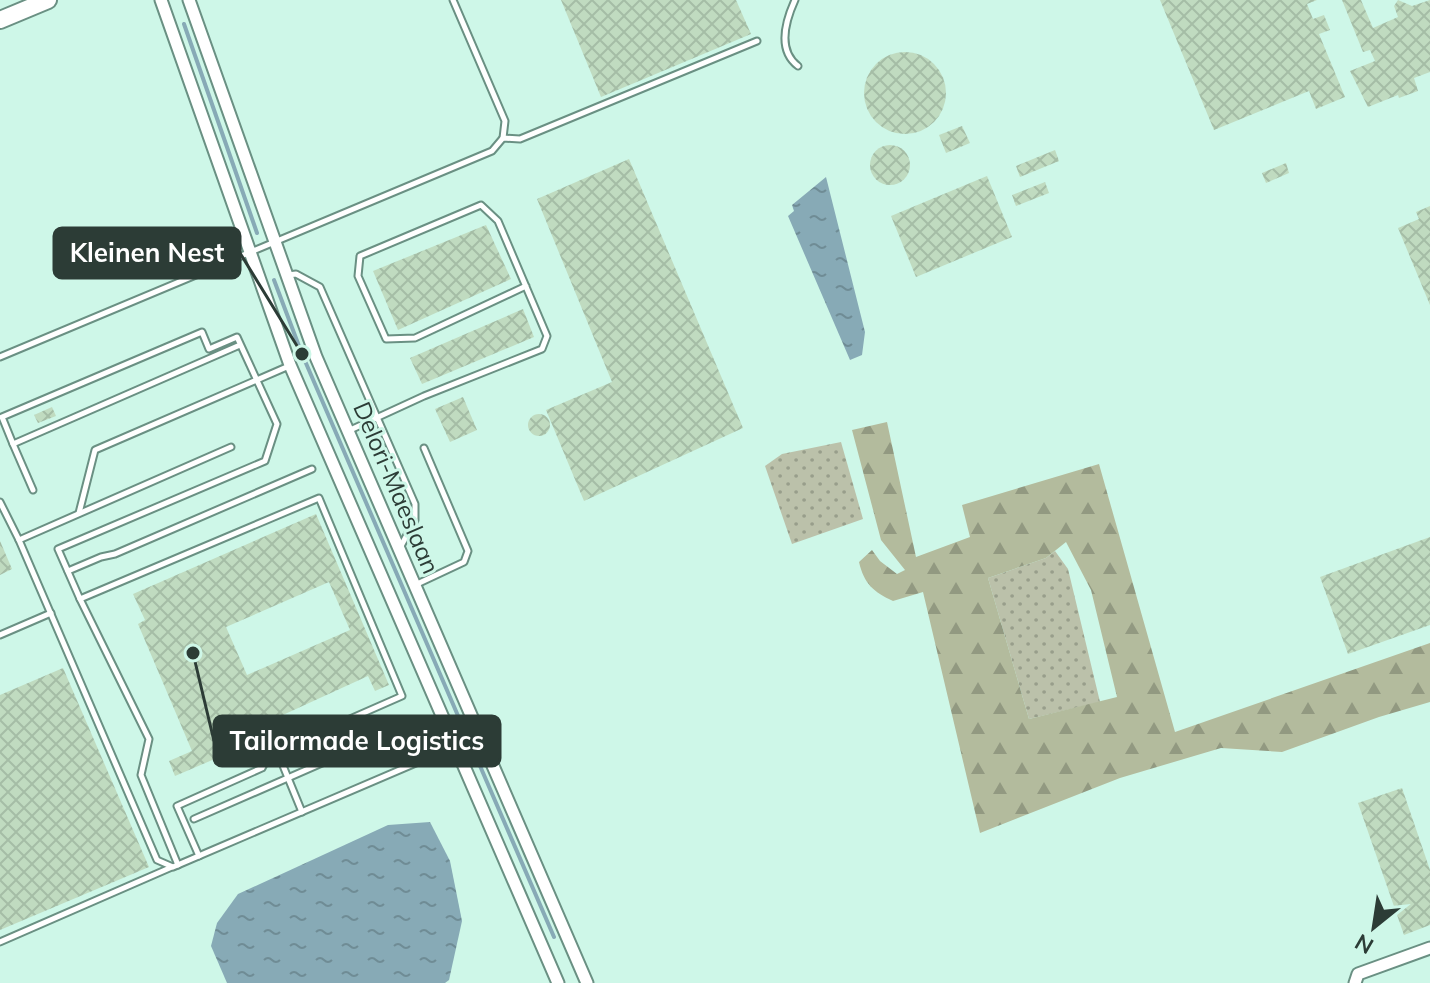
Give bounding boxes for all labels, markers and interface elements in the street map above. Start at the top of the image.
callout: Kleinen Nest [54,228,240,278]
text: Kleinen Nest [70,236,224,269]
street label: Delori-Maeslaan [347,397,447,578]
callout: Tailormade Logistics [214,716,500,766]
text: Tailormade Logistics [230,724,484,757]
north arrow [1334,887,1414,967]
text: N [1350,928,1378,961]

